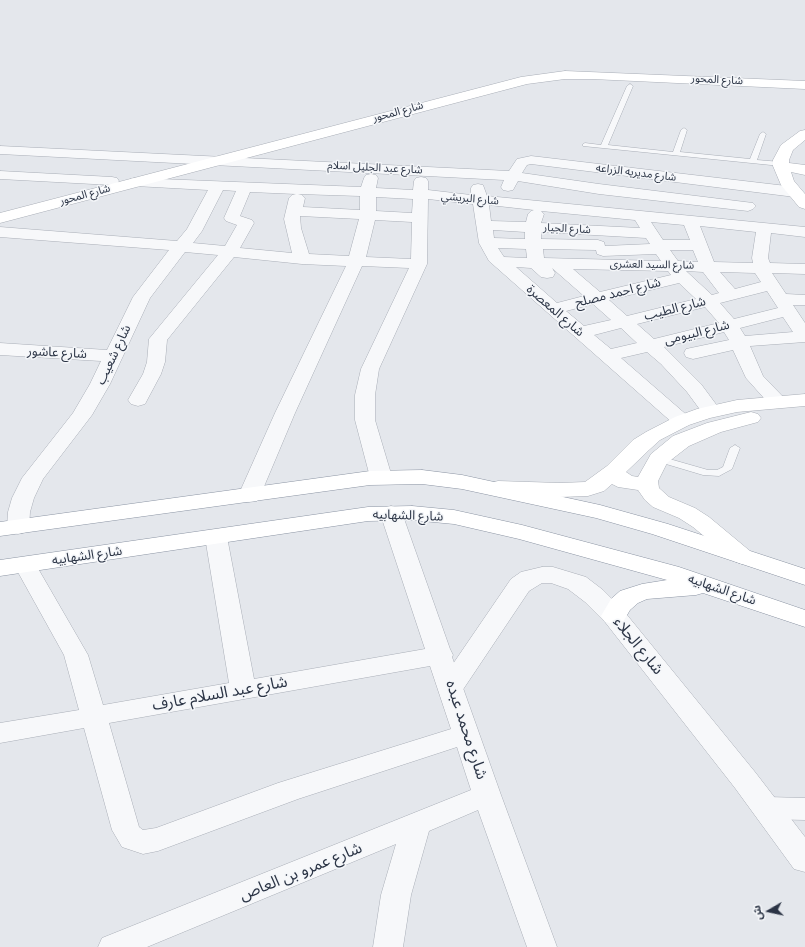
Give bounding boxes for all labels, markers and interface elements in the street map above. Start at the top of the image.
street label: شارع المحور [691,72,743,88]
street label: شارع المحور [371,99,425,125]
street label: شارع عبد الجليل اسلام [327,159,423,177]
street label: شارع مديريه الزراعه [595,162,677,184]
street label: شارع المحور [58,182,112,208]
street label: شارع البريشي [441,190,499,208]
street label: شارع الجيار [543,221,591,237]
street label: شارع السيد العشرى [610,258,694,272]
street label: شارع احمد مصلح [573,275,663,311]
street label: شارع المعصرة [523,282,587,340]
street label: شارع الطيب [643,294,707,324]
street label: شارع البيومى [663,317,731,349]
street label: شارع شعيب [93,323,135,387]
street label: شارع عاشور [27,344,87,362]
street label: شارع الشهابيه [372,507,444,525]
street label: شارع الشهابيه [51,543,123,569]
street label: شارع الشهابيه [686,571,758,609]
street label: شارع الجلاء [609,613,667,679]
street label: شارع عبد السلام عارف [151,673,289,715]
street label: شارع محمد عبده [441,678,491,782]
street label: شارع عمرو بن العاص [237,839,365,905]
north arrow [749,891,789,931]
text: ش [749,904,765,921]

